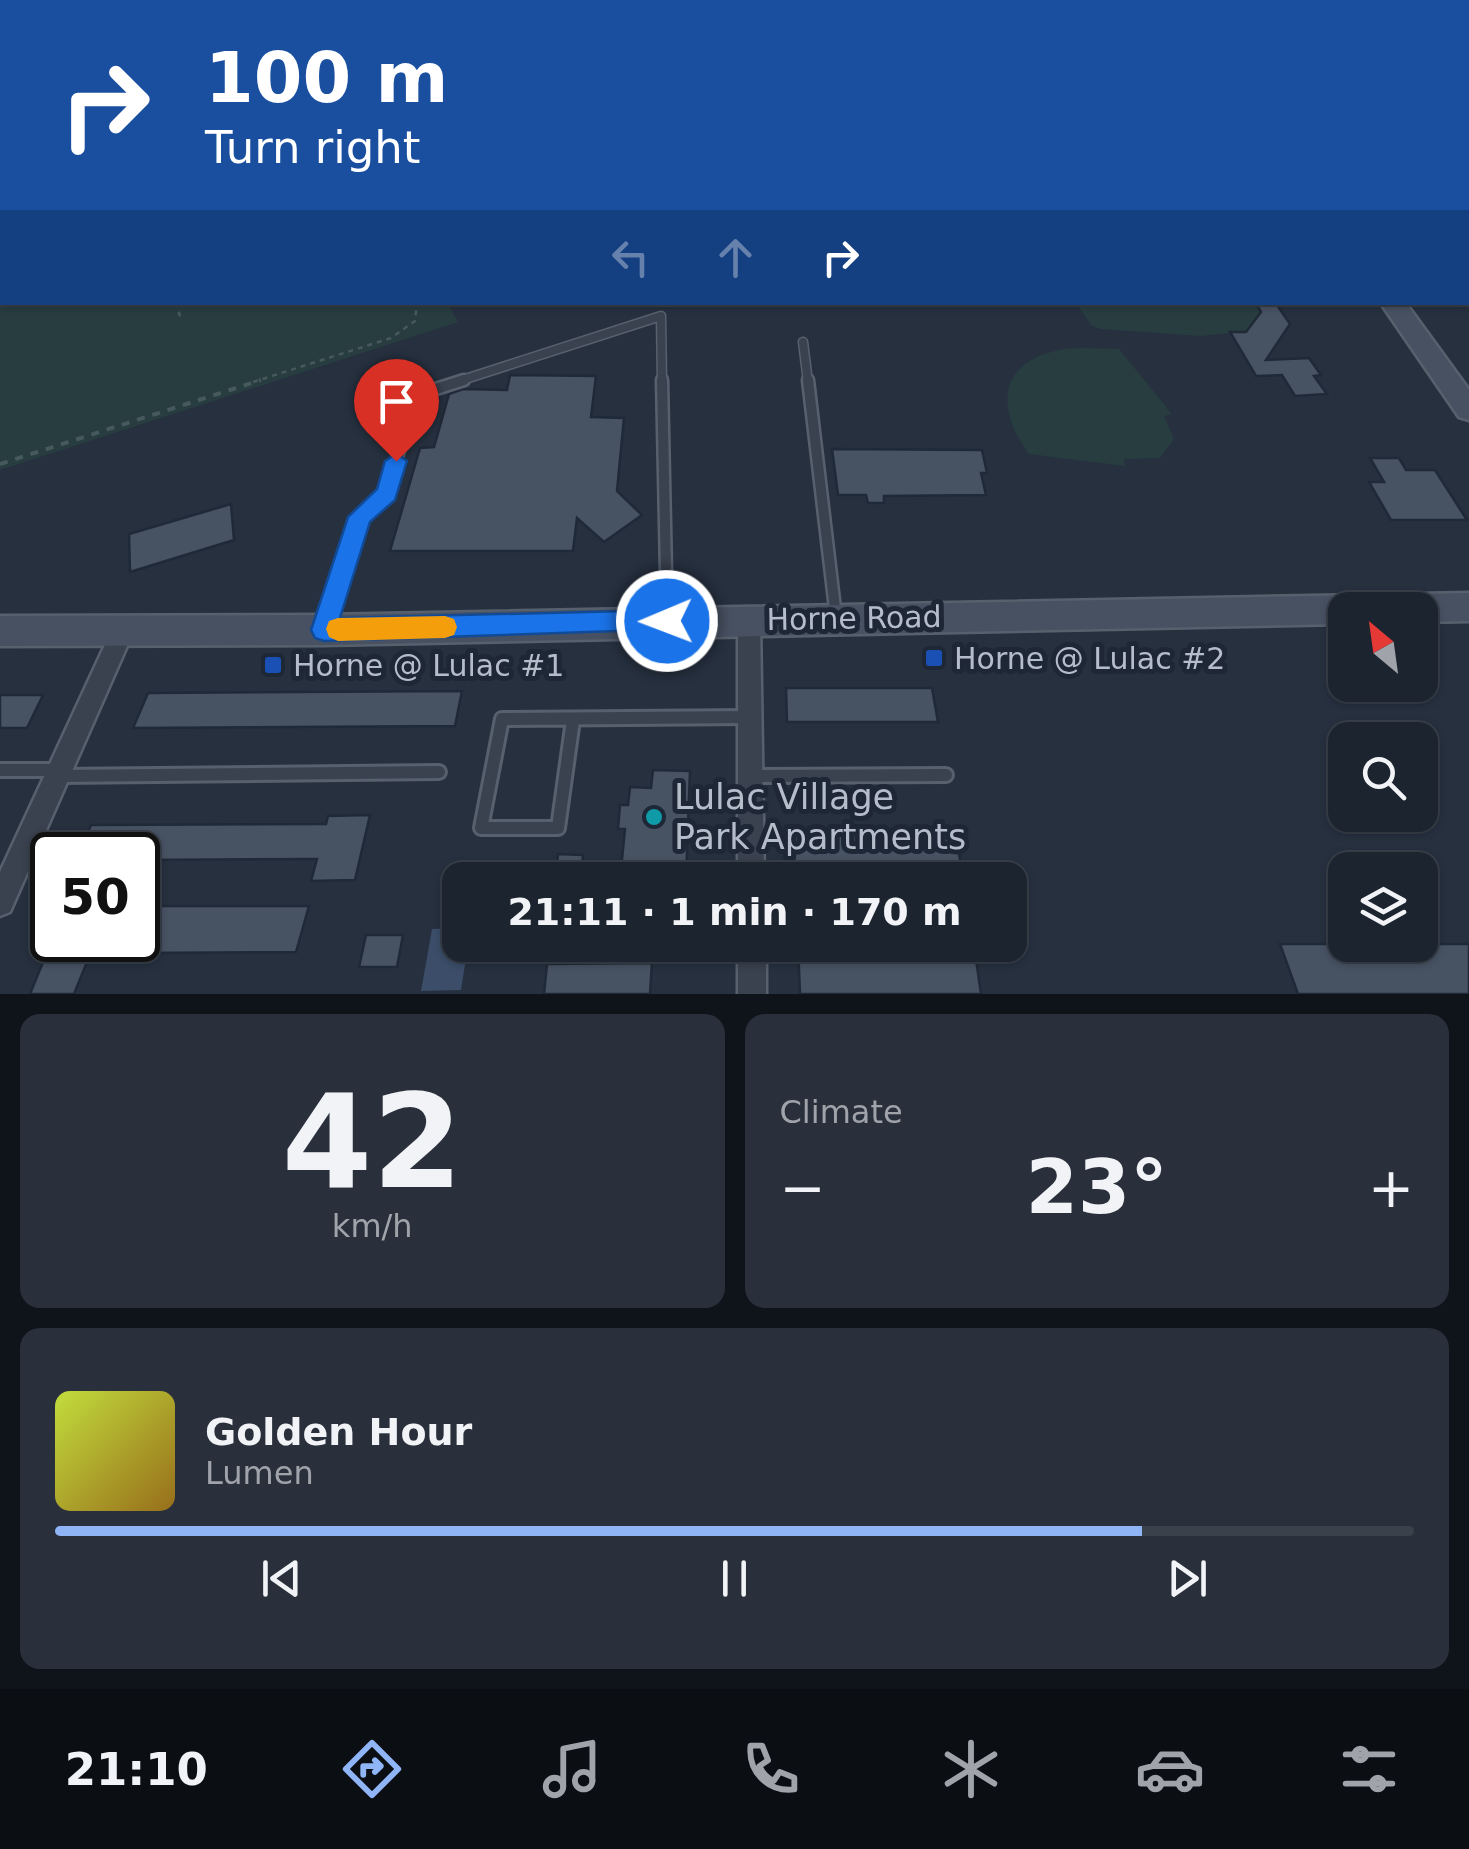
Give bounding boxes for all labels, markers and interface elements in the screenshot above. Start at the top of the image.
text: 100 m [205,37,448,119]
icon: right [40,40,170,170]
text: Turn right [205,121,420,174]
icon: left [603,230,658,285]
icon: ahead [708,230,763,285]
icon: right [813,230,868,285]
pin [354,359,439,462]
icon: arrive [369,374,424,429]
position arrow [615,569,719,673]
north arrow [1328,592,1438,702]
map controls [1328,592,1438,962]
street label: Horne Road [766,599,942,637]
place label: Horne @ Lulac #2 [954,641,1225,676]
marker: Horne @ Lulac #2 [923,647,945,669]
place label: Horne @ Lulac #1 [293,648,564,683]
marker: Horne @ Lulac #1 [262,654,284,676]
button: search [1328,722,1438,832]
place label: Lulac Village Park Apartments [674,777,966,857]
marker: Lulac Village Park Apartments [643,806,665,828]
speed limit sign: 50 [30,832,160,962]
button: layers [1328,852,1438,962]
text: 21:11 · 1 min · 170 m [507,890,962,934]
text: 42 [282,1066,463,1218]
text: Climate [780,1093,903,1131]
text: 23° [1026,1143,1168,1231]
text: − [780,1156,826,1220]
text: + [1368,1156,1414,1220]
text: km/h [332,1207,413,1245]
text: Golden Hour [205,1410,472,1454]
text: Lumen [205,1454,314,1492]
icon: previous [254,1551,309,1606]
icon: pause [707,1551,762,1606]
icon: next [1160,1551,1215,1606]
icon: directions [337,1734,407,1804]
icon: music [537,1734,607,1804]
icon: phone [736,1734,806,1804]
icon: climate [936,1734,1006,1804]
icon: car [1135,1734,1205,1804]
icon: filters [1334,1734,1404,1804]
text: 21:10 [65,1743,208,1796]

